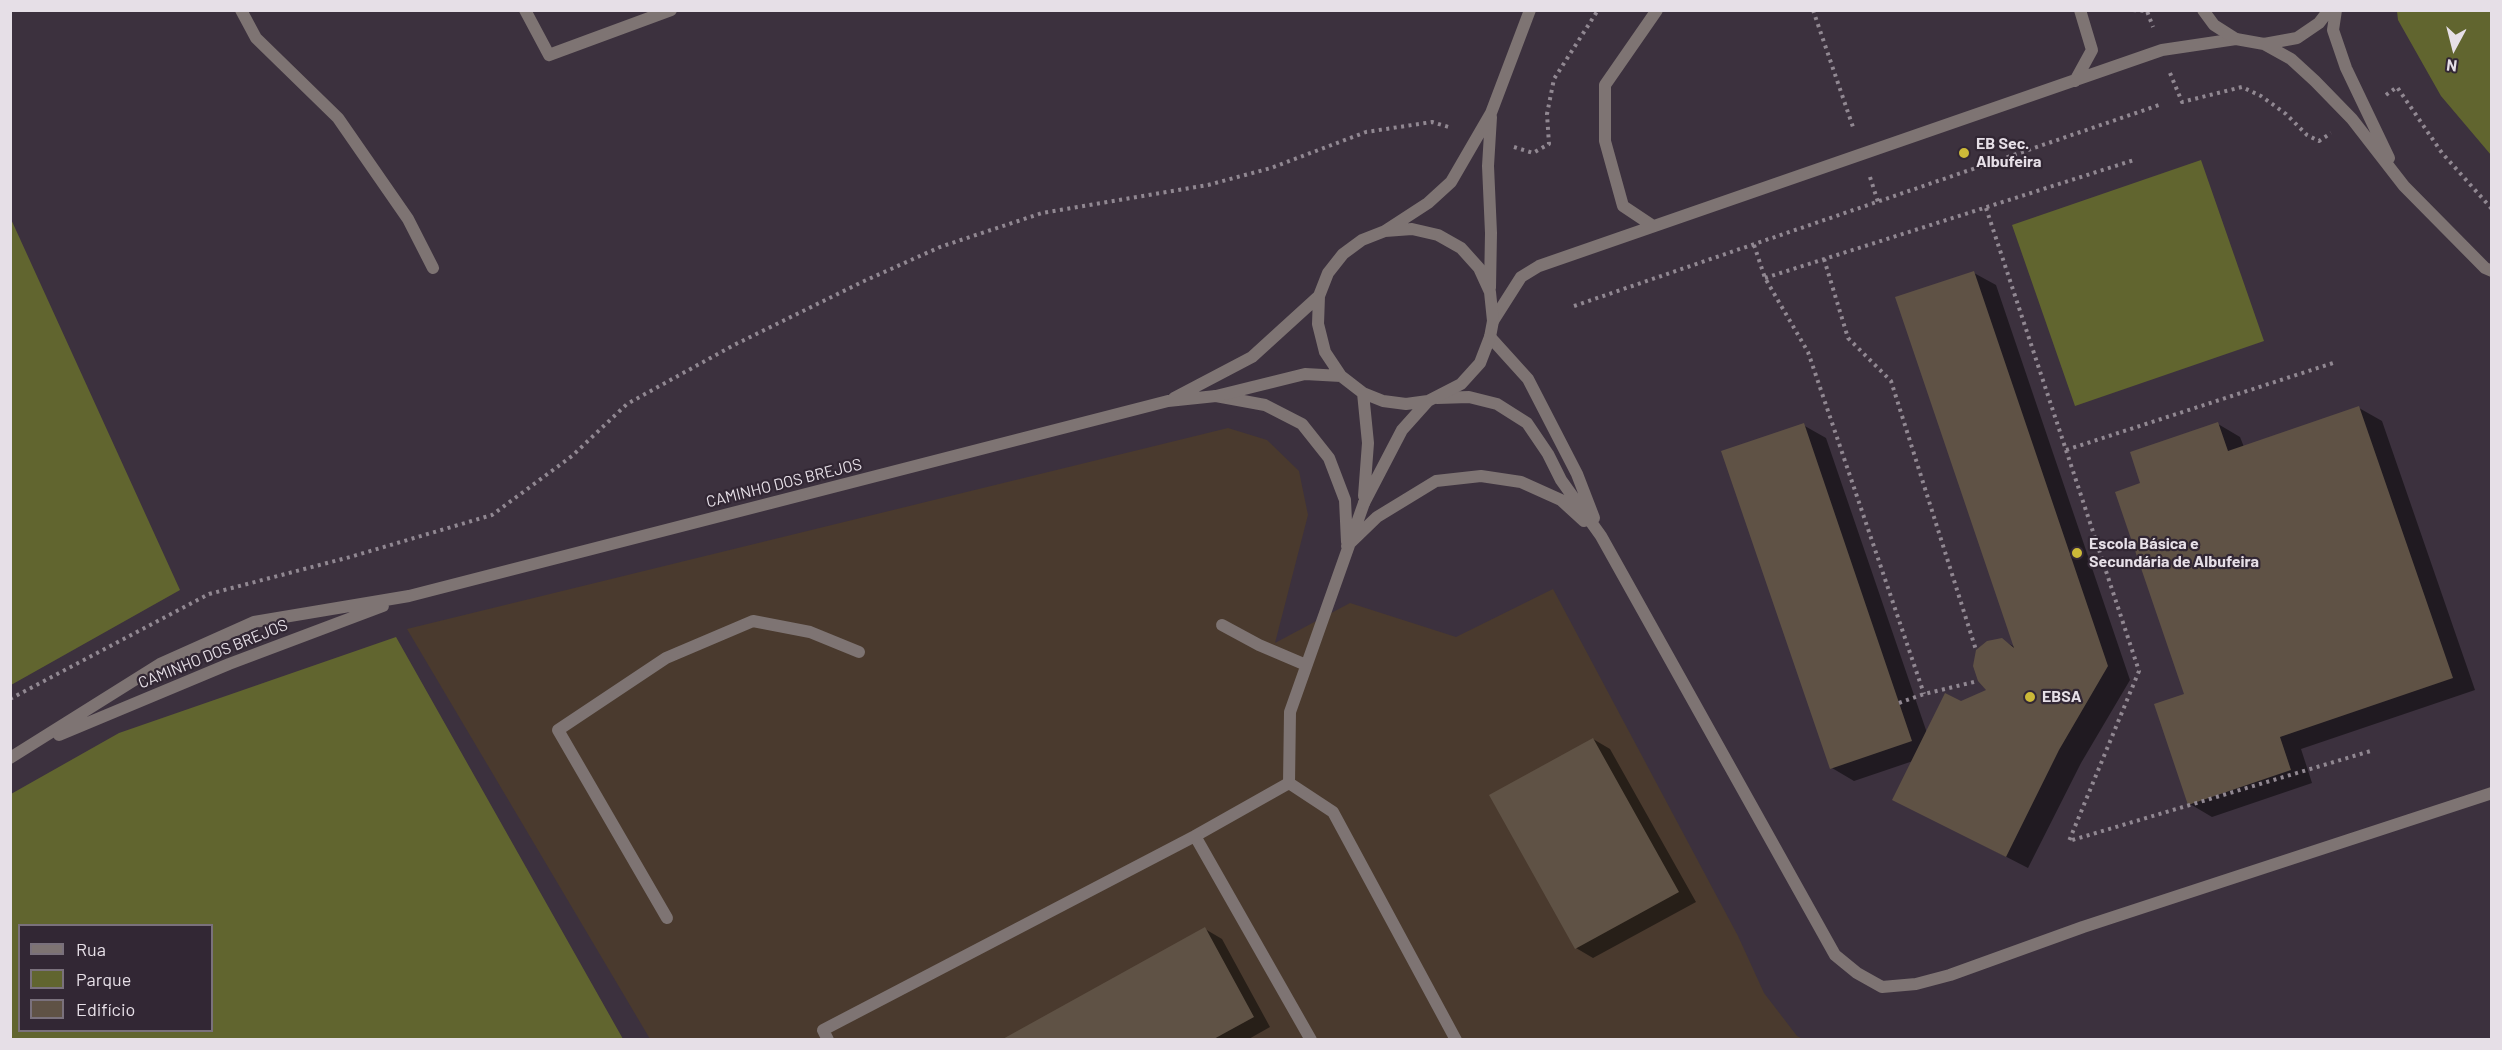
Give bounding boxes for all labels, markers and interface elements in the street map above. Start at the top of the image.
north arrow [2424,18,2484,78]
text: N [2445,56,2458,76]
place label: EB Sec. Albufeira [1976,134,2041,172]
marker: EB Sec. Albufeira [1957,146,1971,160]
street label: CAMINHO DOS BREJOS [704,454,864,512]
place label: Escola Básica e Secundária de Albufeira [2089,534,2259,572]
marker: Escola Básica e Secundária de Albufeira [2070,546,2084,560]
street label: CAMINHO DOS BREJOS [135,615,291,693]
place label: EBSA [2042,687,2082,707]
marker: EBSA [2023,690,2037,704]
legend [18,924,213,1032]
text: Rua [76,938,106,960]
text: Parque [76,968,131,990]
text: Edifício [76,998,135,1020]

